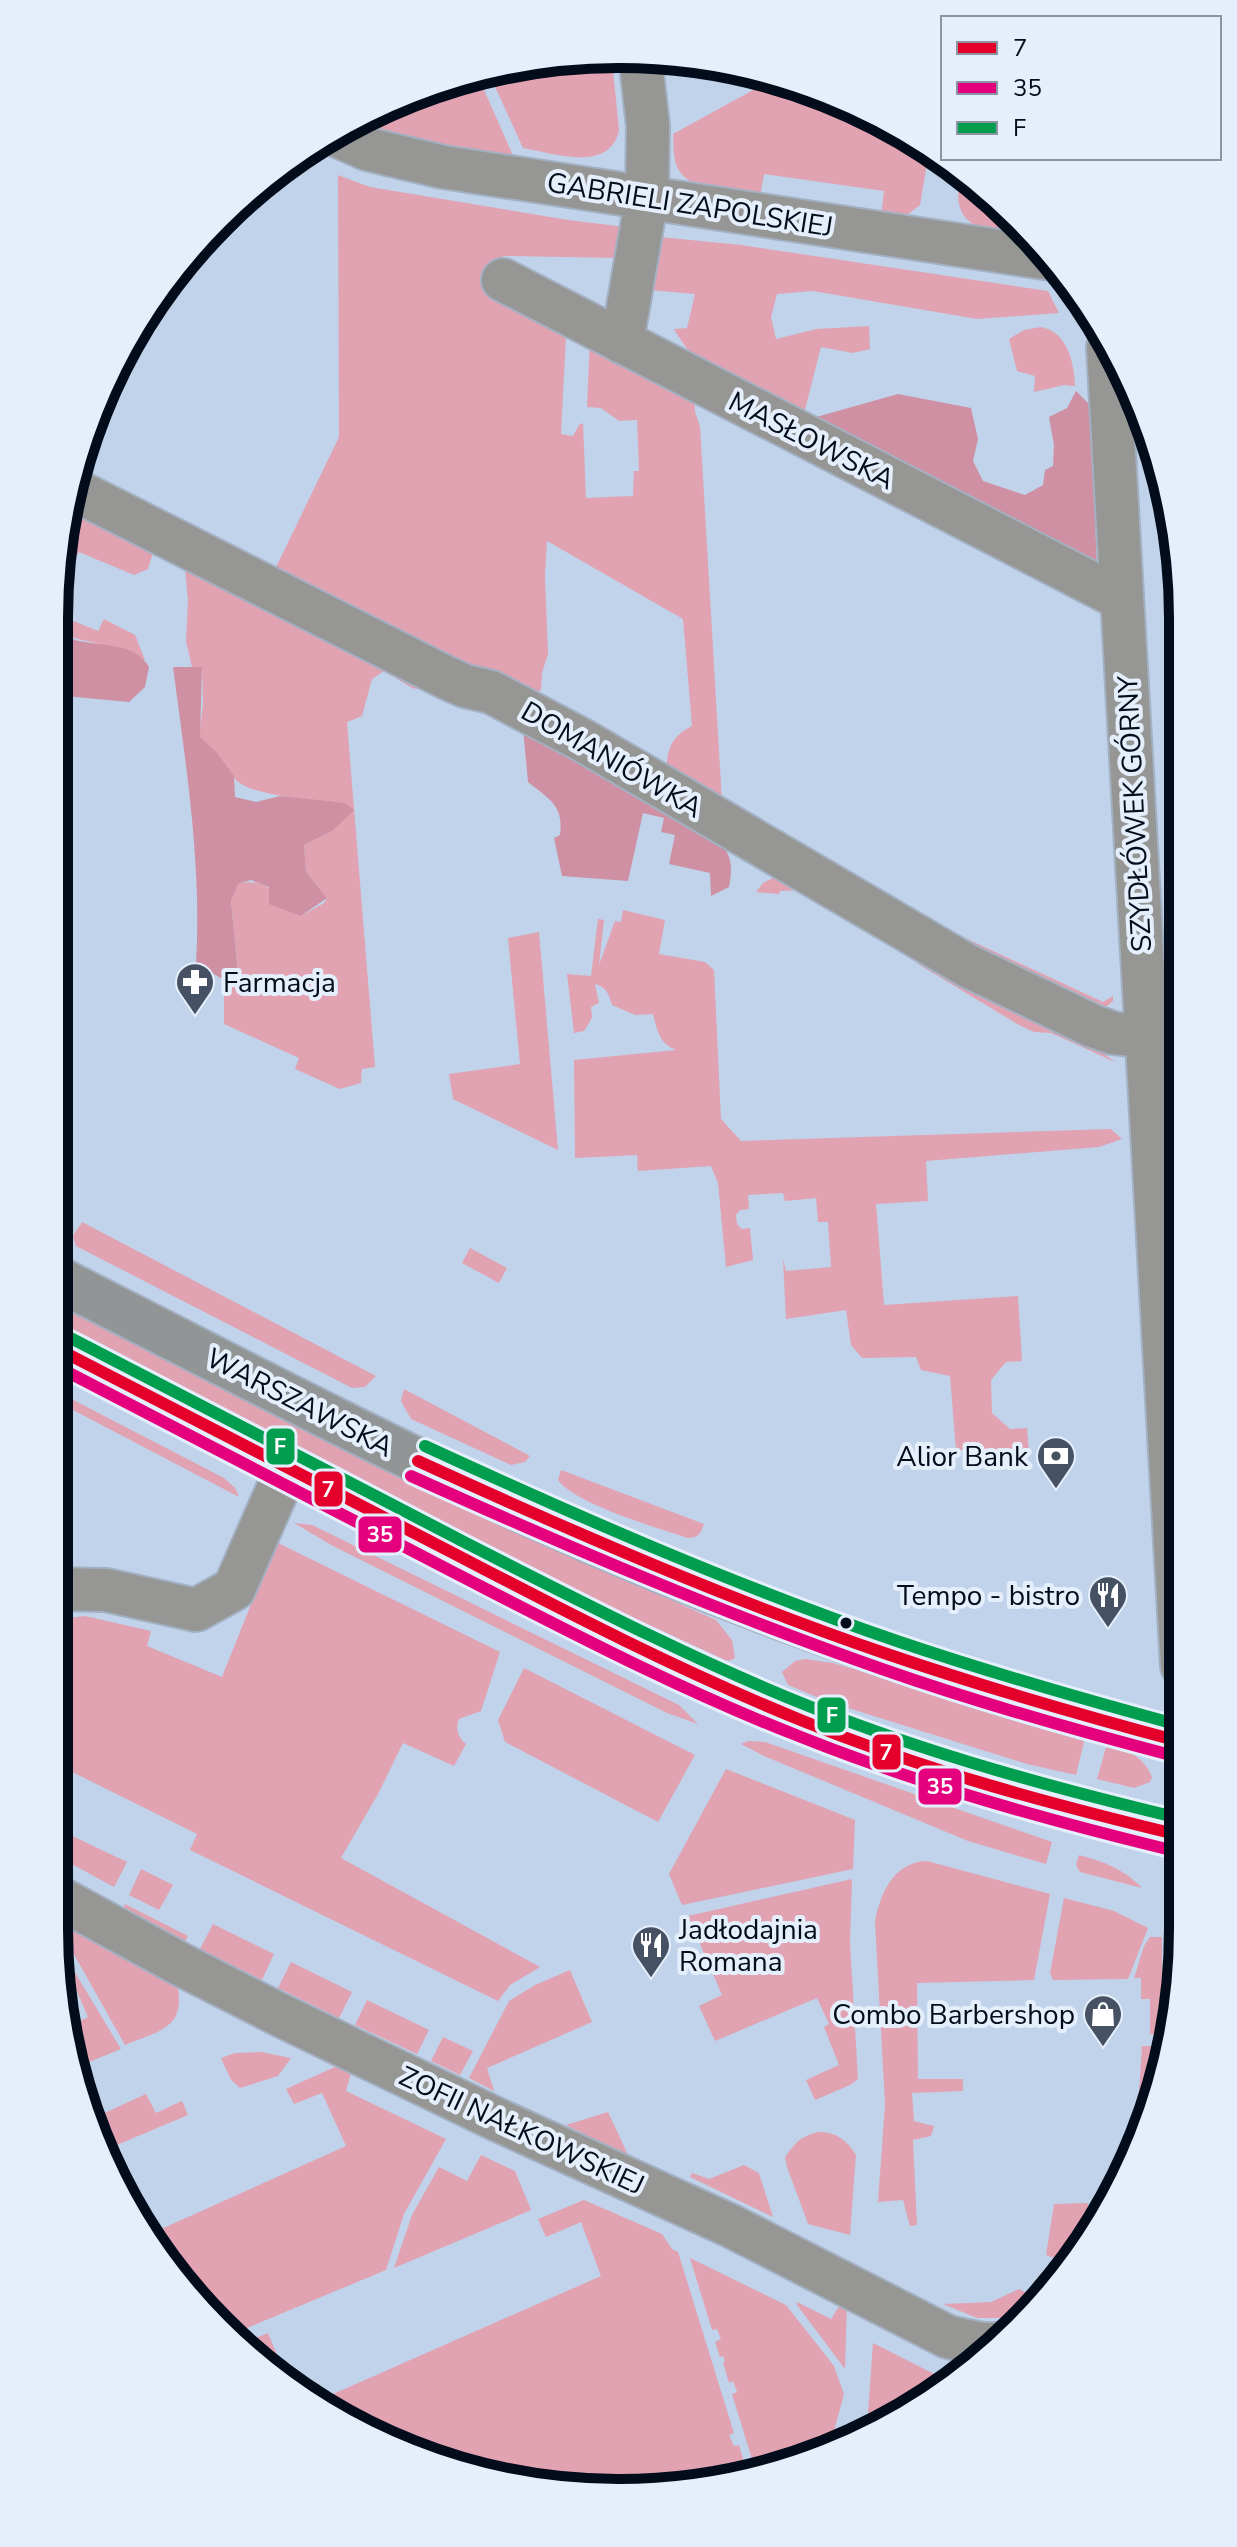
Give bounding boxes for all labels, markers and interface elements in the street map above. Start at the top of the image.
legend [941,16,1221,160]
text: 7 [1013,32,1027,64]
text: 35 [1013,72,1042,104]
text: F [1013,112,1026,144]
street label: GABRIELI ZAPOLSKIEJ [544,164,836,246]
street label: MASŁOWSKA [722,383,901,499]
street label: SZYDŁÓWEK GÓRNY [1109,674,1161,953]
street label: DOMANIÓWKA [514,693,709,827]
pharmacy icon: Farmacja [174,961,216,1016]
place label: Farmacja [223,964,336,1002]
street label: WARSZAWSKA [199,1339,400,1466]
line badge: F [265,1427,296,1466]
text: F [274,1432,286,1462]
bank icon: Alior Bank [1035,1435,1077,1490]
place label: Alior Bank [896,1438,1029,1476]
line badge: 7 [313,1470,344,1508]
text: 7 [321,1475,335,1505]
line badge: 35 [357,1515,403,1554]
text: 35 [367,1520,393,1550]
restaurant icon: Tempo - bistro [1087,1574,1129,1629]
place label: Tempo - bistro [897,1577,1080,1615]
unlabelled marker [838,1615,854,1631]
line badge: F [816,1696,847,1734]
text: F [826,1701,838,1731]
line badge: 7 [871,1733,902,1771]
text: 7 [879,1738,893,1768]
line badge: 35 [917,1767,963,1806]
text: 35 [927,1772,953,1802]
place label: Jadłodajnia Romana [678,1911,818,1981]
restaurant icon: Jadłodajnia Romana [630,1924,672,1979]
shop icon: Combo Barbershop [1082,1993,1124,2048]
place label: Combo Barbershop [832,1996,1075,2034]
street label: ZOFII NAŁKOWSKIEJ [393,2057,650,2204]

